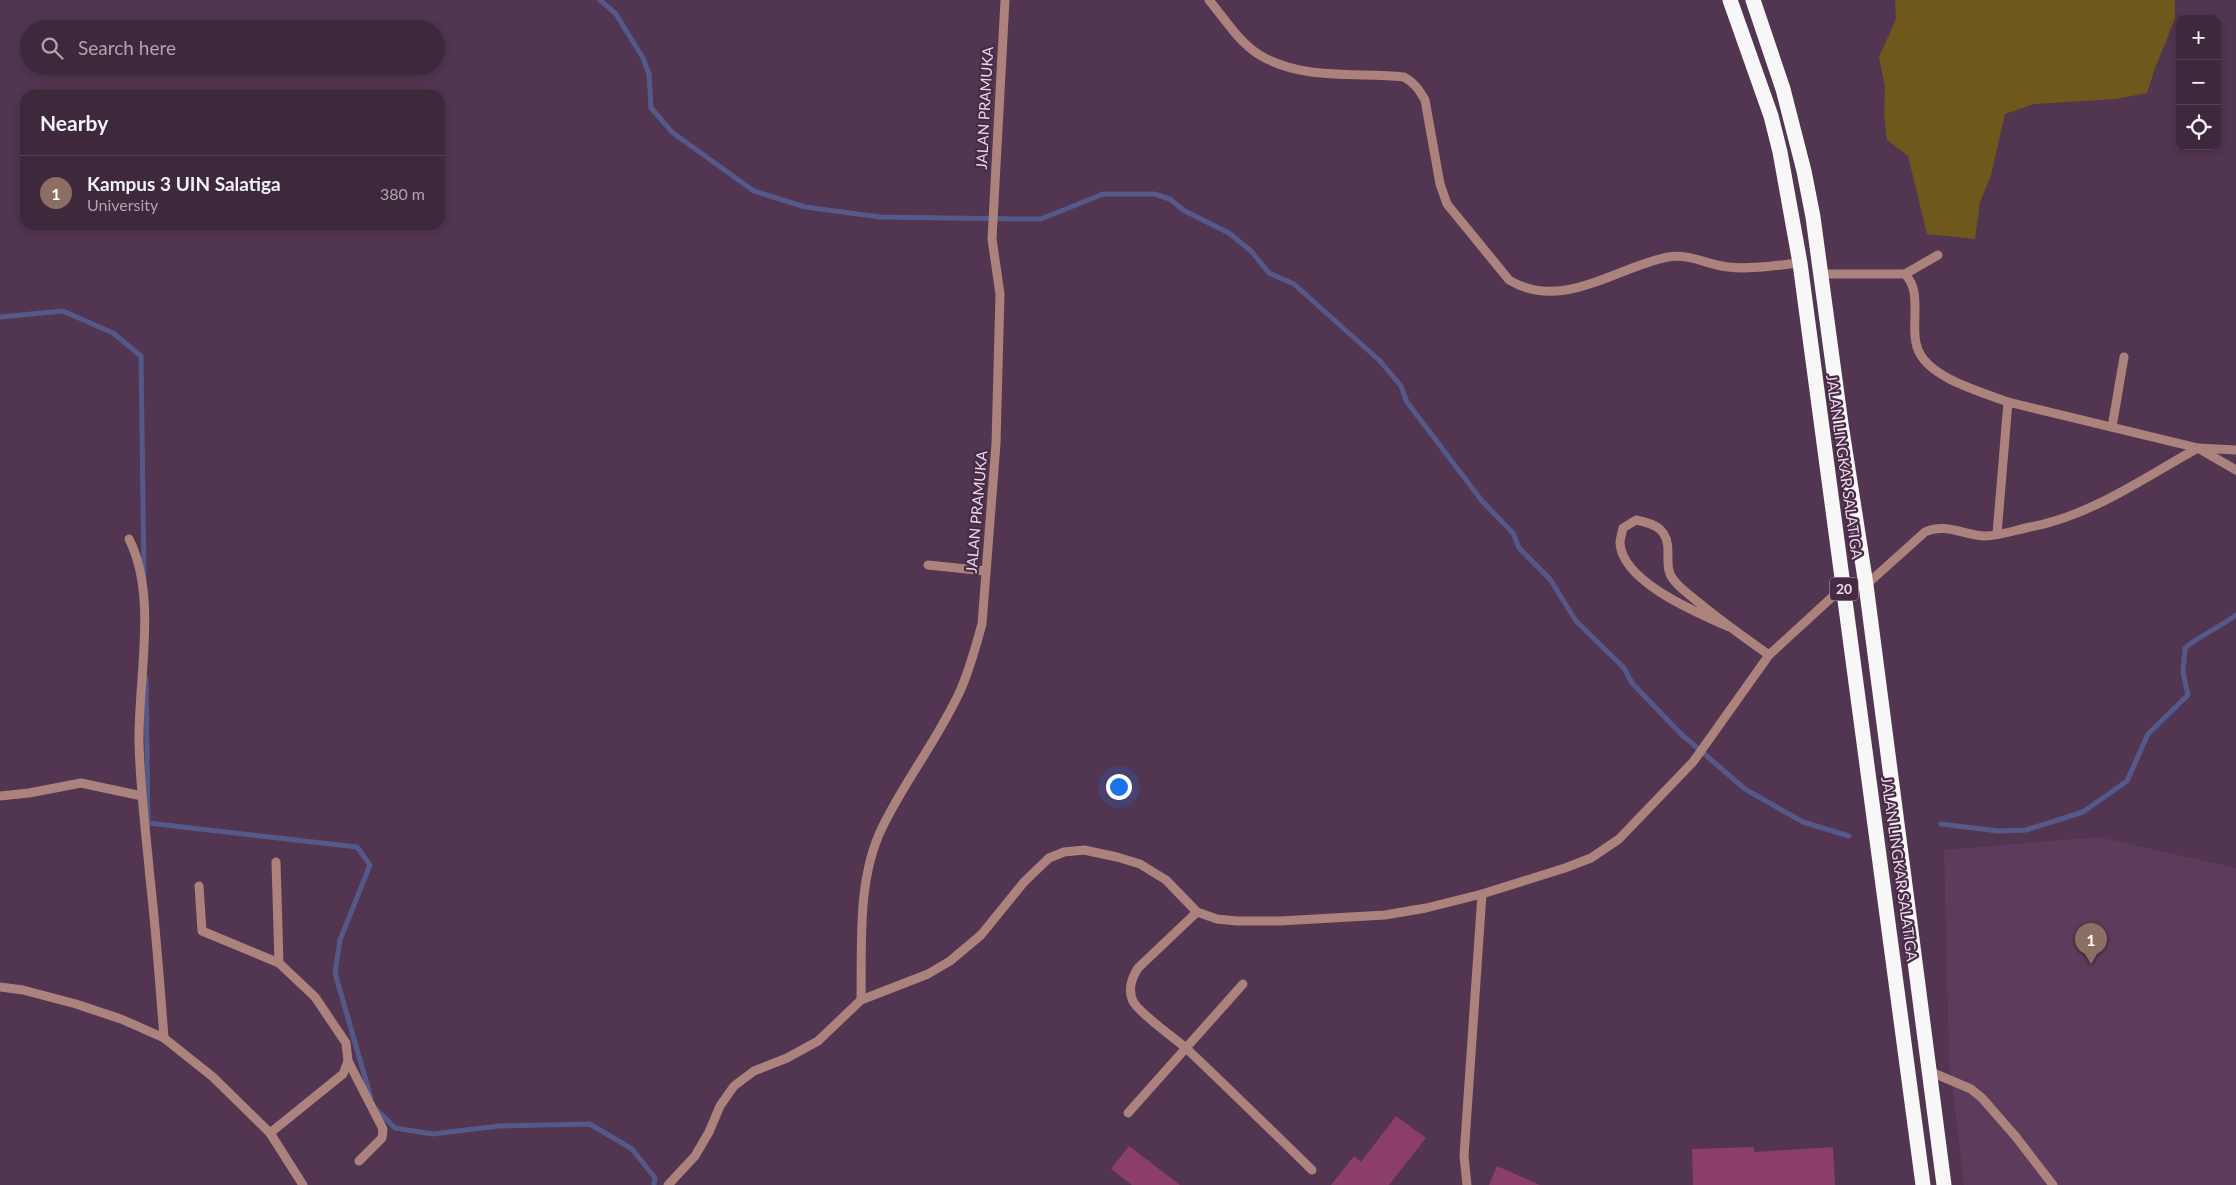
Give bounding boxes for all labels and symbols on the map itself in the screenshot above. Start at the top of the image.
street label: JALAN PRAMUKA [972,45,996,170]
street label: JALAN LINGKAR SALATIGA [1823,373,1867,561]
street label: JALAN PRAMUKA [962,449,990,574]
road number: 20 [1830,578,1858,600]
your location [1106,774,1132,800]
street label: JALAN LINGKAR SALATIGA [1878,775,1922,963]
pin: 1 [2075,923,2107,964]

